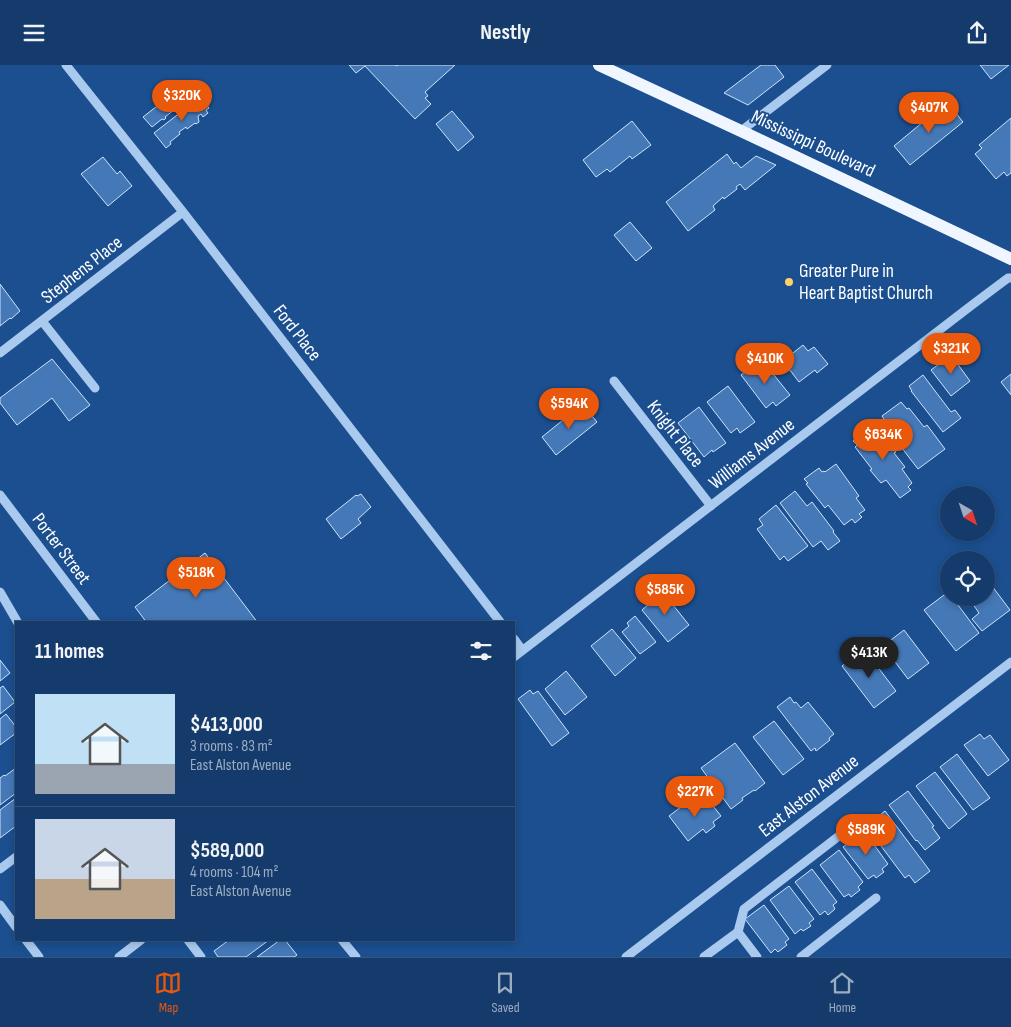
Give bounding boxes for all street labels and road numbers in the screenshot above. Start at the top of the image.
street label: Mississippi Boulevard [747,105,879,183]
street label: Stephens Place [37,231,127,309]
street label: Ford Place [268,300,326,366]
street label: Knight Place [642,396,708,472]
street label: Williams Avenue [704,413,800,495]
street label: Porter Street [27,509,95,589]
street label: East Alston Avenue [754,750,864,842]

